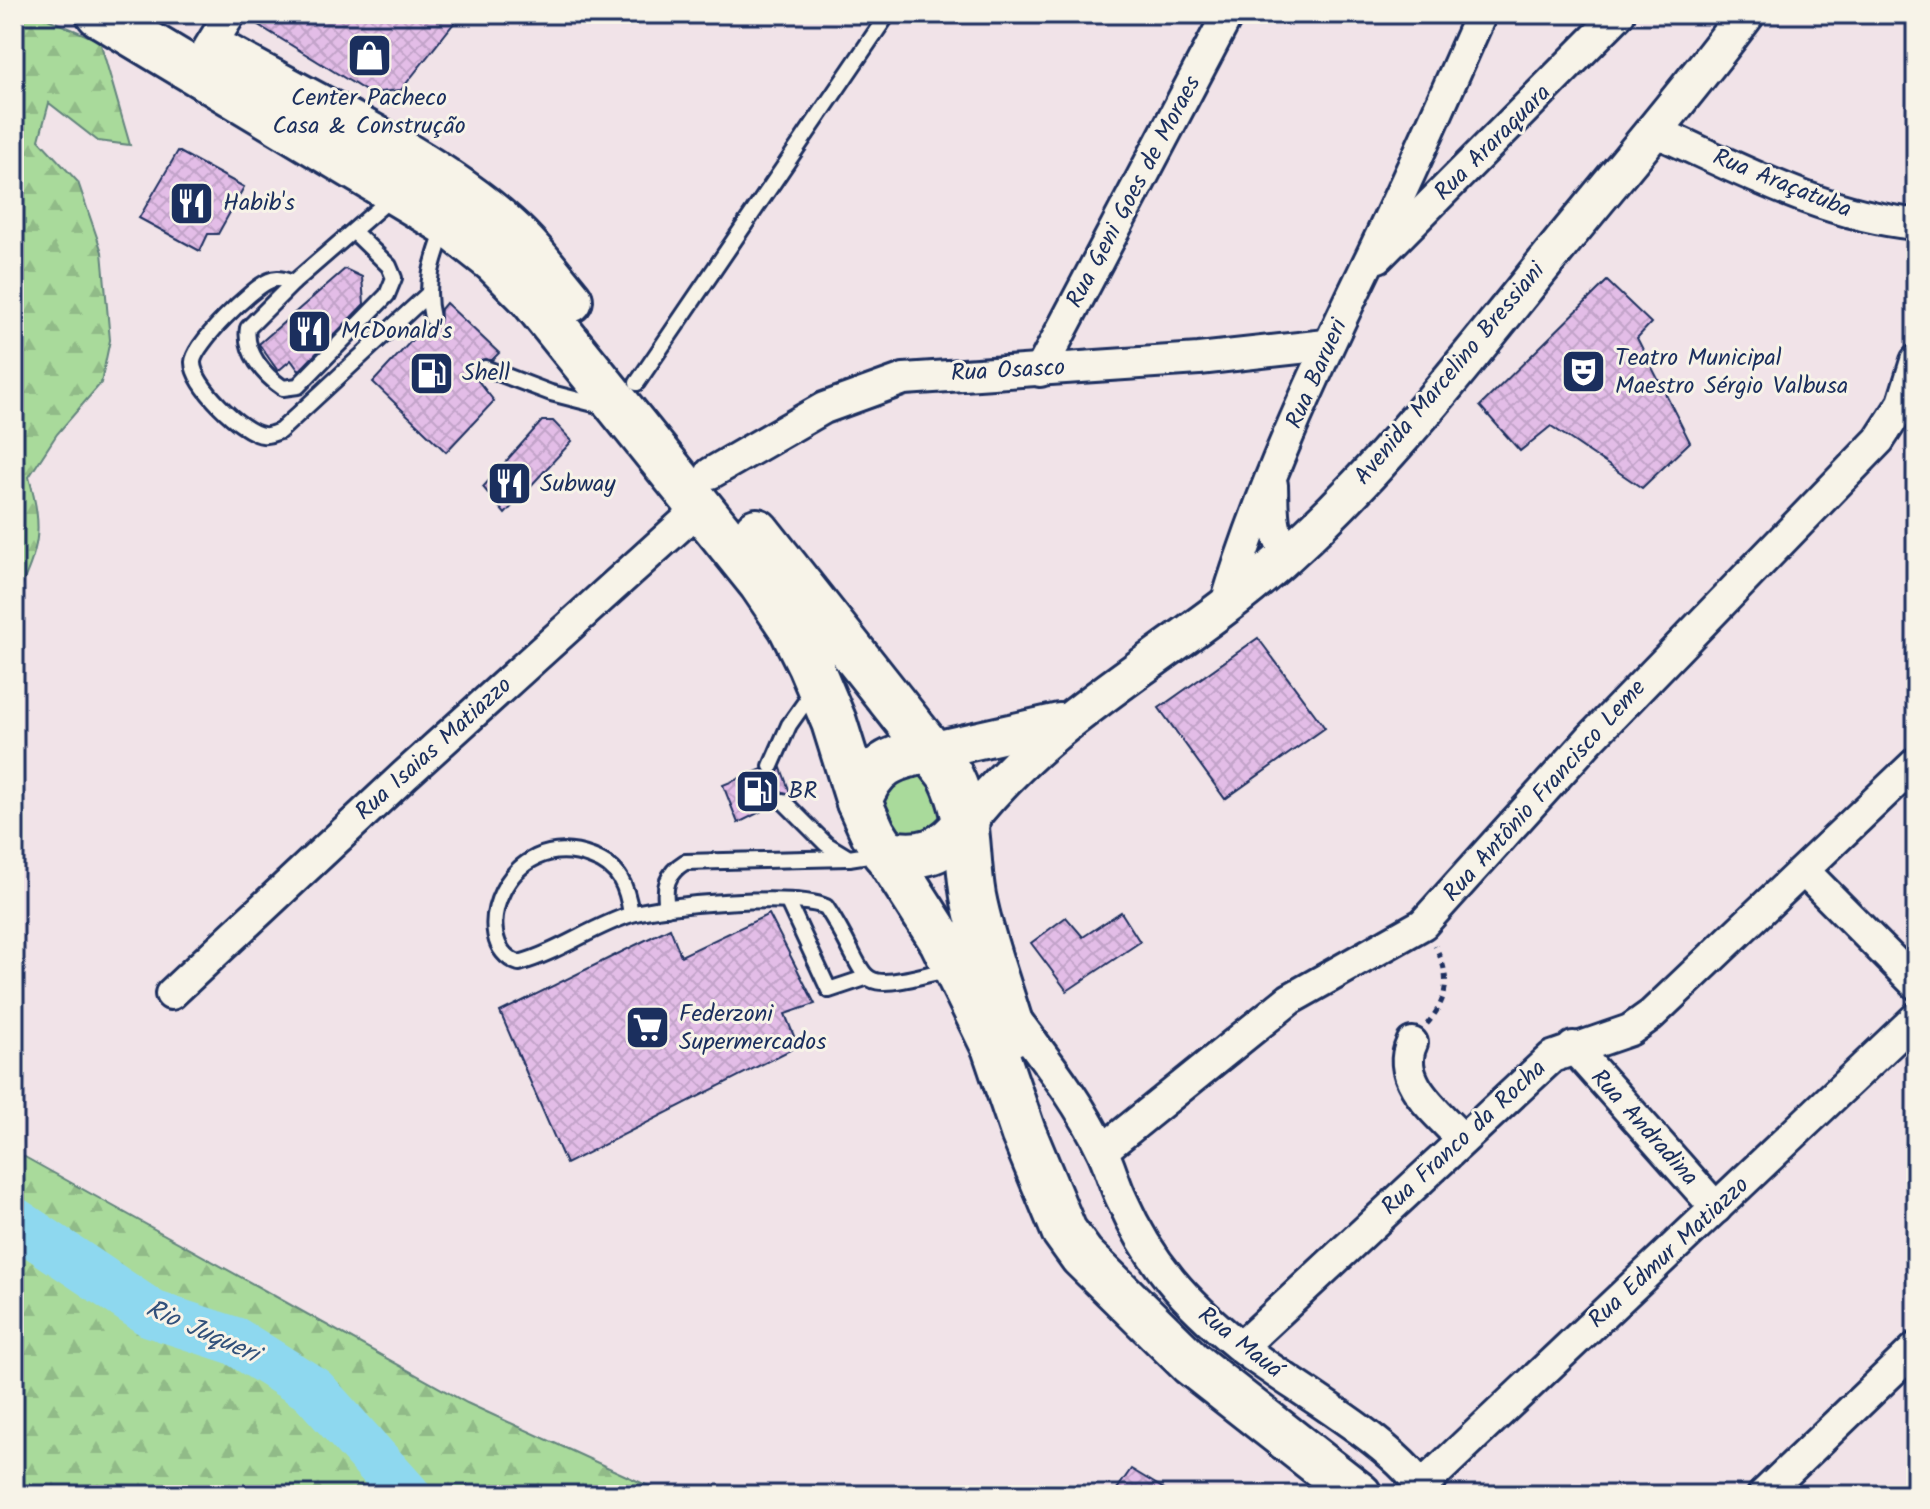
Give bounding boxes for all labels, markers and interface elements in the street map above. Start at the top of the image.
shop icon: Center Pacheco Casa & Construção [345,32,393,80]
street label: Rua Geni Goes de Moraes [1056,69,1212,315]
street label: Rua Araraquara [1425,75,1561,211]
place label: Center Pacheco Casa & Construção [272,79,466,146]
street label: Rua Araçatuba [1707,138,1857,230]
restaurant icon: Habib's [168,179,216,227]
place label: Habib's [223,184,295,223]
street label: Avenida Marcelino Bressiani [1345,253,1556,494]
restaurant icon: McDonald's [286,307,334,355]
street label: Rua Barueri [1275,311,1359,435]
place label: McDonald's [341,312,453,351]
place label: Teatro Municipal Maestro Sérgio Valbusa [1615,339,1848,406]
theatre icon: Teatro Municipal Maestro Sérgio Valbusa [1560,348,1608,396]
fuel station icon: Shell [407,349,455,397]
street label: Rua Osasco [950,349,1066,393]
place label: Shell [462,354,510,393]
restaurant icon: Subway [485,460,533,508]
place label: Subway [540,465,616,504]
street label: Rua Isaias Matiazzo [346,667,522,831]
street label: Rua Antônio Francisco Leme [1434,670,1656,911]
fuel station icon: BR [733,767,781,815]
place label: BR [788,772,817,811]
place label: Federzoni Supermercados [679,995,826,1062]
supermarket icon: Federzoni Supermercados [624,1004,672,1052]
street label: Rua Franco da Rocha [1372,1051,1556,1225]
street label: Rua Andradina [1580,1060,1708,1196]
street label: Rua Edmur Matiazzo [1579,1167,1759,1339]
water label: Rio Juqueri [139,1288,270,1378]
street label: Rua Mauá [1189,1297,1293,1391]

